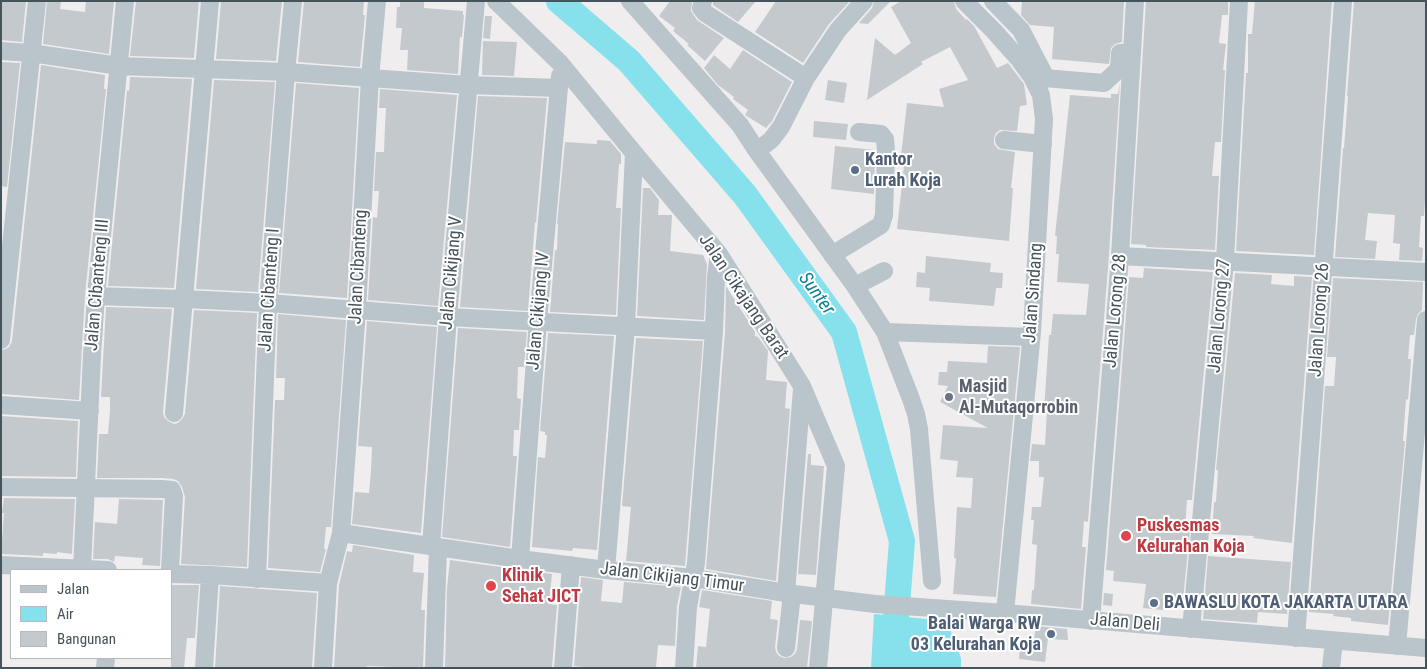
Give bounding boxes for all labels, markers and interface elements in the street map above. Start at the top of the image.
place label: Kantor Lurah Koja [865,149,941,192]
marker: Kantor Lurah Koja [849,164,861,176]
street label: Jalan Cibanteng [345,209,373,325]
street label: Jalan Cikijang V [436,215,468,331]
street label: Jalan Cibanteng III [81,218,115,352]
street label: Jalan Cibanteng I [255,228,285,352]
street label: Jalan Cikajang Barat [693,230,793,364]
street label: Jalan Sindang [1020,242,1048,344]
street label: Jalan Cikijang IV [523,251,555,371]
street label: Jalan Lorong 28 [1100,253,1132,369]
street label: Jalan Lorong 27 [1204,258,1236,374]
street label: Jalan Lorong 26 [1305,262,1335,378]
water label: Sunter [793,268,839,320]
place label: Masjid Al-Mutaqorrobin [959,376,1078,418]
marker: Masjid Al-Mutaqorrobin [943,391,955,403]
place label: Puskesmas Kelurahan Koja [1137,515,1245,558]
marker: Puskesmas Kelurahan Koja [1119,529,1133,543]
street label: Jalan Cikijang Timur [599,558,745,598]
place label: Klinik Sehat JICT [502,565,581,608]
legend [10,569,172,659]
marker: Klinik Sehat JICT [484,579,498,593]
text: Jalan [57,580,89,598]
place label: BAWASLU KOTA JAKARTA UTARA [1164,592,1408,614]
marker: BAWASLU KOTA JAKARTA UTARA [1148,597,1160,609]
text: Air [57,605,74,623]
street label: Jalan Deli [1089,609,1161,637]
place label: Balai Warga RW 03 Kelurahan Koja [911,613,1041,656]
marker: Balai Warga RW 03 Kelurahan Koja [1045,628,1057,640]
text: Bangunan [57,630,116,648]

